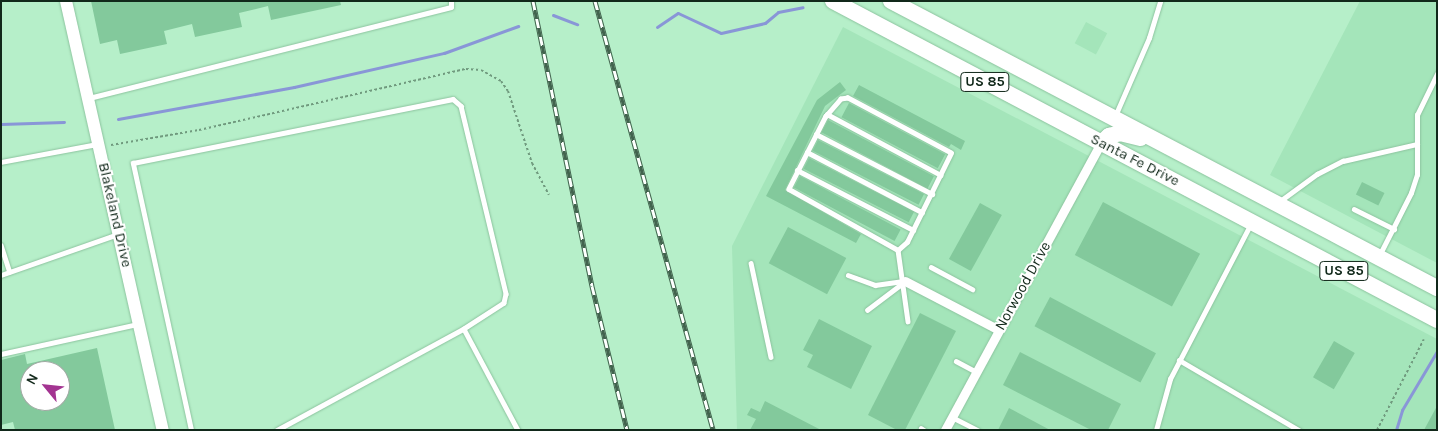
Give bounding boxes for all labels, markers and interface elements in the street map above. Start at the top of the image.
road number: US 85 [960,70,1010,94]
street label: Santa Fe Drive [1087,130,1183,190]
street label: Blakeland Drive [94,161,136,269]
street label: Norwood Drive [991,239,1055,333]
road number: US 85 [1319,260,1369,282]
north arrow [20,361,70,411]
text: N [22,371,42,388]

